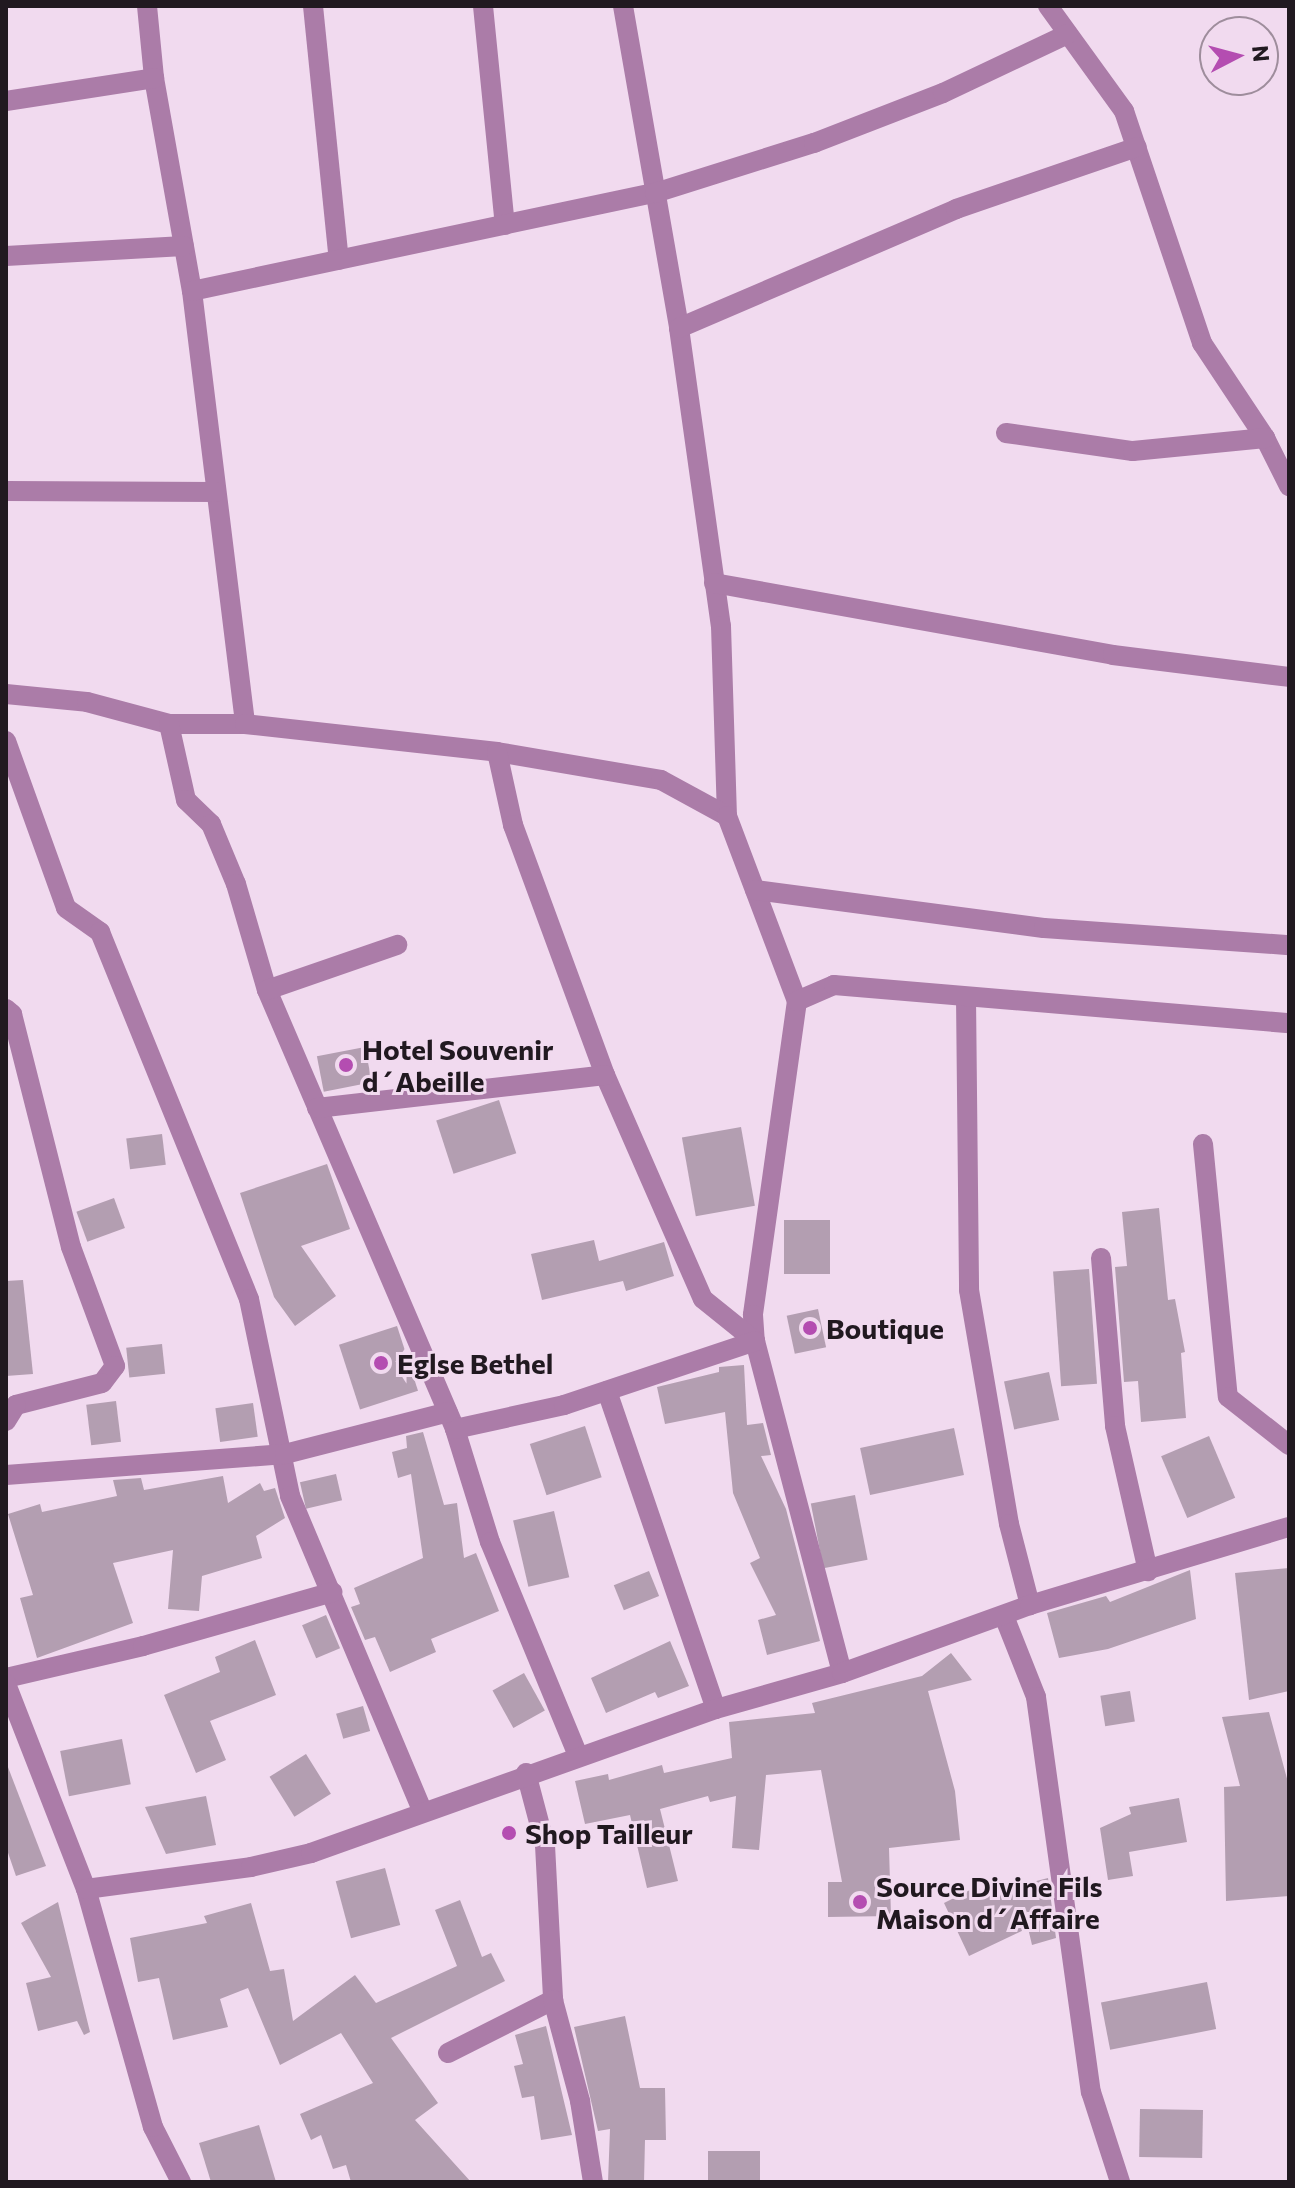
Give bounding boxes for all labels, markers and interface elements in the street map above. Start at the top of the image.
north arrow [1199,16,1279,96]
text: N [1247,44,1276,63]
place label: Hotel Souvenir d´Abeille [362,1032,553,1098]
marker: Hotel Souvenir d´Abeille [337,1056,355,1074]
place label: Boutique [826,1311,944,1345]
marker: Boutique [801,1319,819,1337]
place label: Eglse Bethel [397,1346,553,1380]
marker: Eglse Bethel [372,1354,390,1372]
place label: Shop Tailleur [525,1816,693,1850]
marker: Shop Tailleur [500,1824,518,1842]
place label: Source Divine Fils Maison d´Affaire [876,1869,1103,1935]
marker: Source Divine Fils Maison d´Affaire [851,1893,869,1911]

